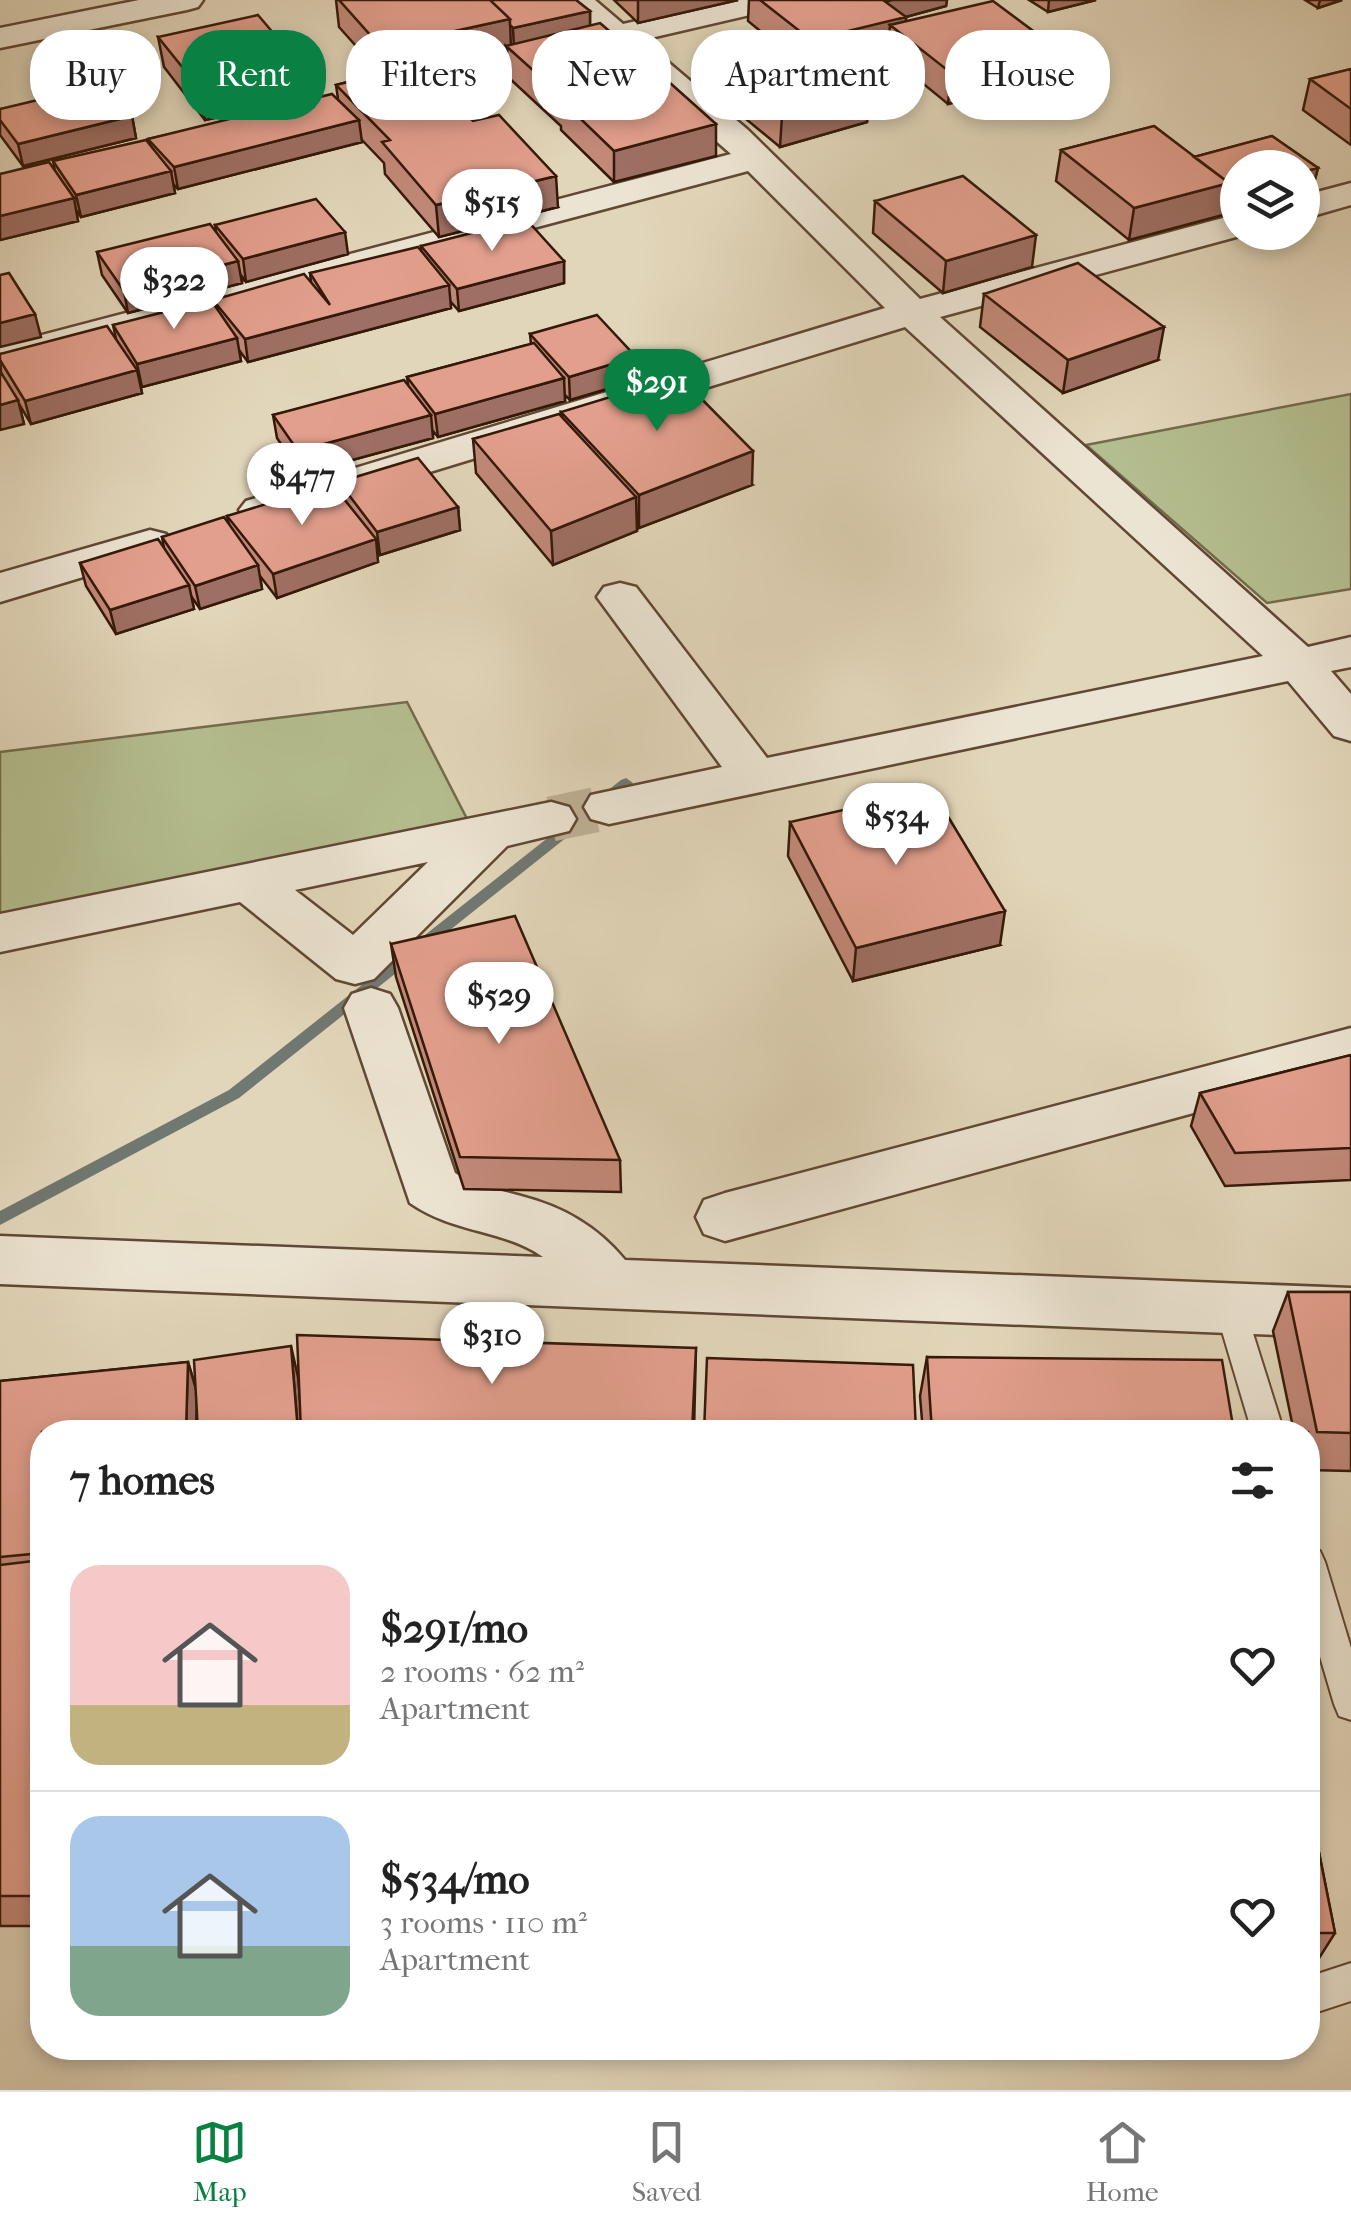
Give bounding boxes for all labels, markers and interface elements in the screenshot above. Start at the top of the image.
chip: Buy [30,30,161,120]
chip: Rent [181,30,326,120]
chip: Filters [346,30,512,120]
chip: New [532,30,671,120]
chip: Apartment [691,30,925,120]
chip: House [945,30,1110,120]
map controls [1220,150,1320,250]
button: layers [1220,150,1320,250]
pin: $515 [433,169,551,254]
text: $515 [464,183,520,220]
pin: $322 [115,247,233,332]
text: $322 [142,261,206,298]
pin: $291 [598,349,716,434]
text: $291 [626,363,688,400]
pin: $477 [243,443,361,528]
text: $477 [269,457,335,494]
pin: $534 [837,783,955,868]
text: $534 [864,797,928,834]
pin: $529 [440,962,558,1047]
text: $529 [467,976,531,1013]
pin: $310 [433,1302,551,1387]
text: $310 [462,1316,522,1353]
icon: filters [1225,1453,1280,1508]
text: 7 homes [70,1456,215,1505]
text: $291/mo [380,1604,528,1653]
icon: home [150,1605,270,1725]
icon: heart [1225,1638,1280,1693]
text: 2 rooms · 62 m² [380,1653,584,1690]
text: Apartment [380,1690,530,1727]
text: $534/mo [380,1855,530,1904]
icon: home [150,1856,270,1976]
icon: heart [1225,1889,1280,1944]
text: 3 rooms · 110 m² [380,1904,587,1941]
text: Apartment [380,1941,530,1978]
tab: Map [192,2115,247,2208]
tab: Saved [632,2115,701,2208]
tab: Home [1086,2115,1159,2208]

